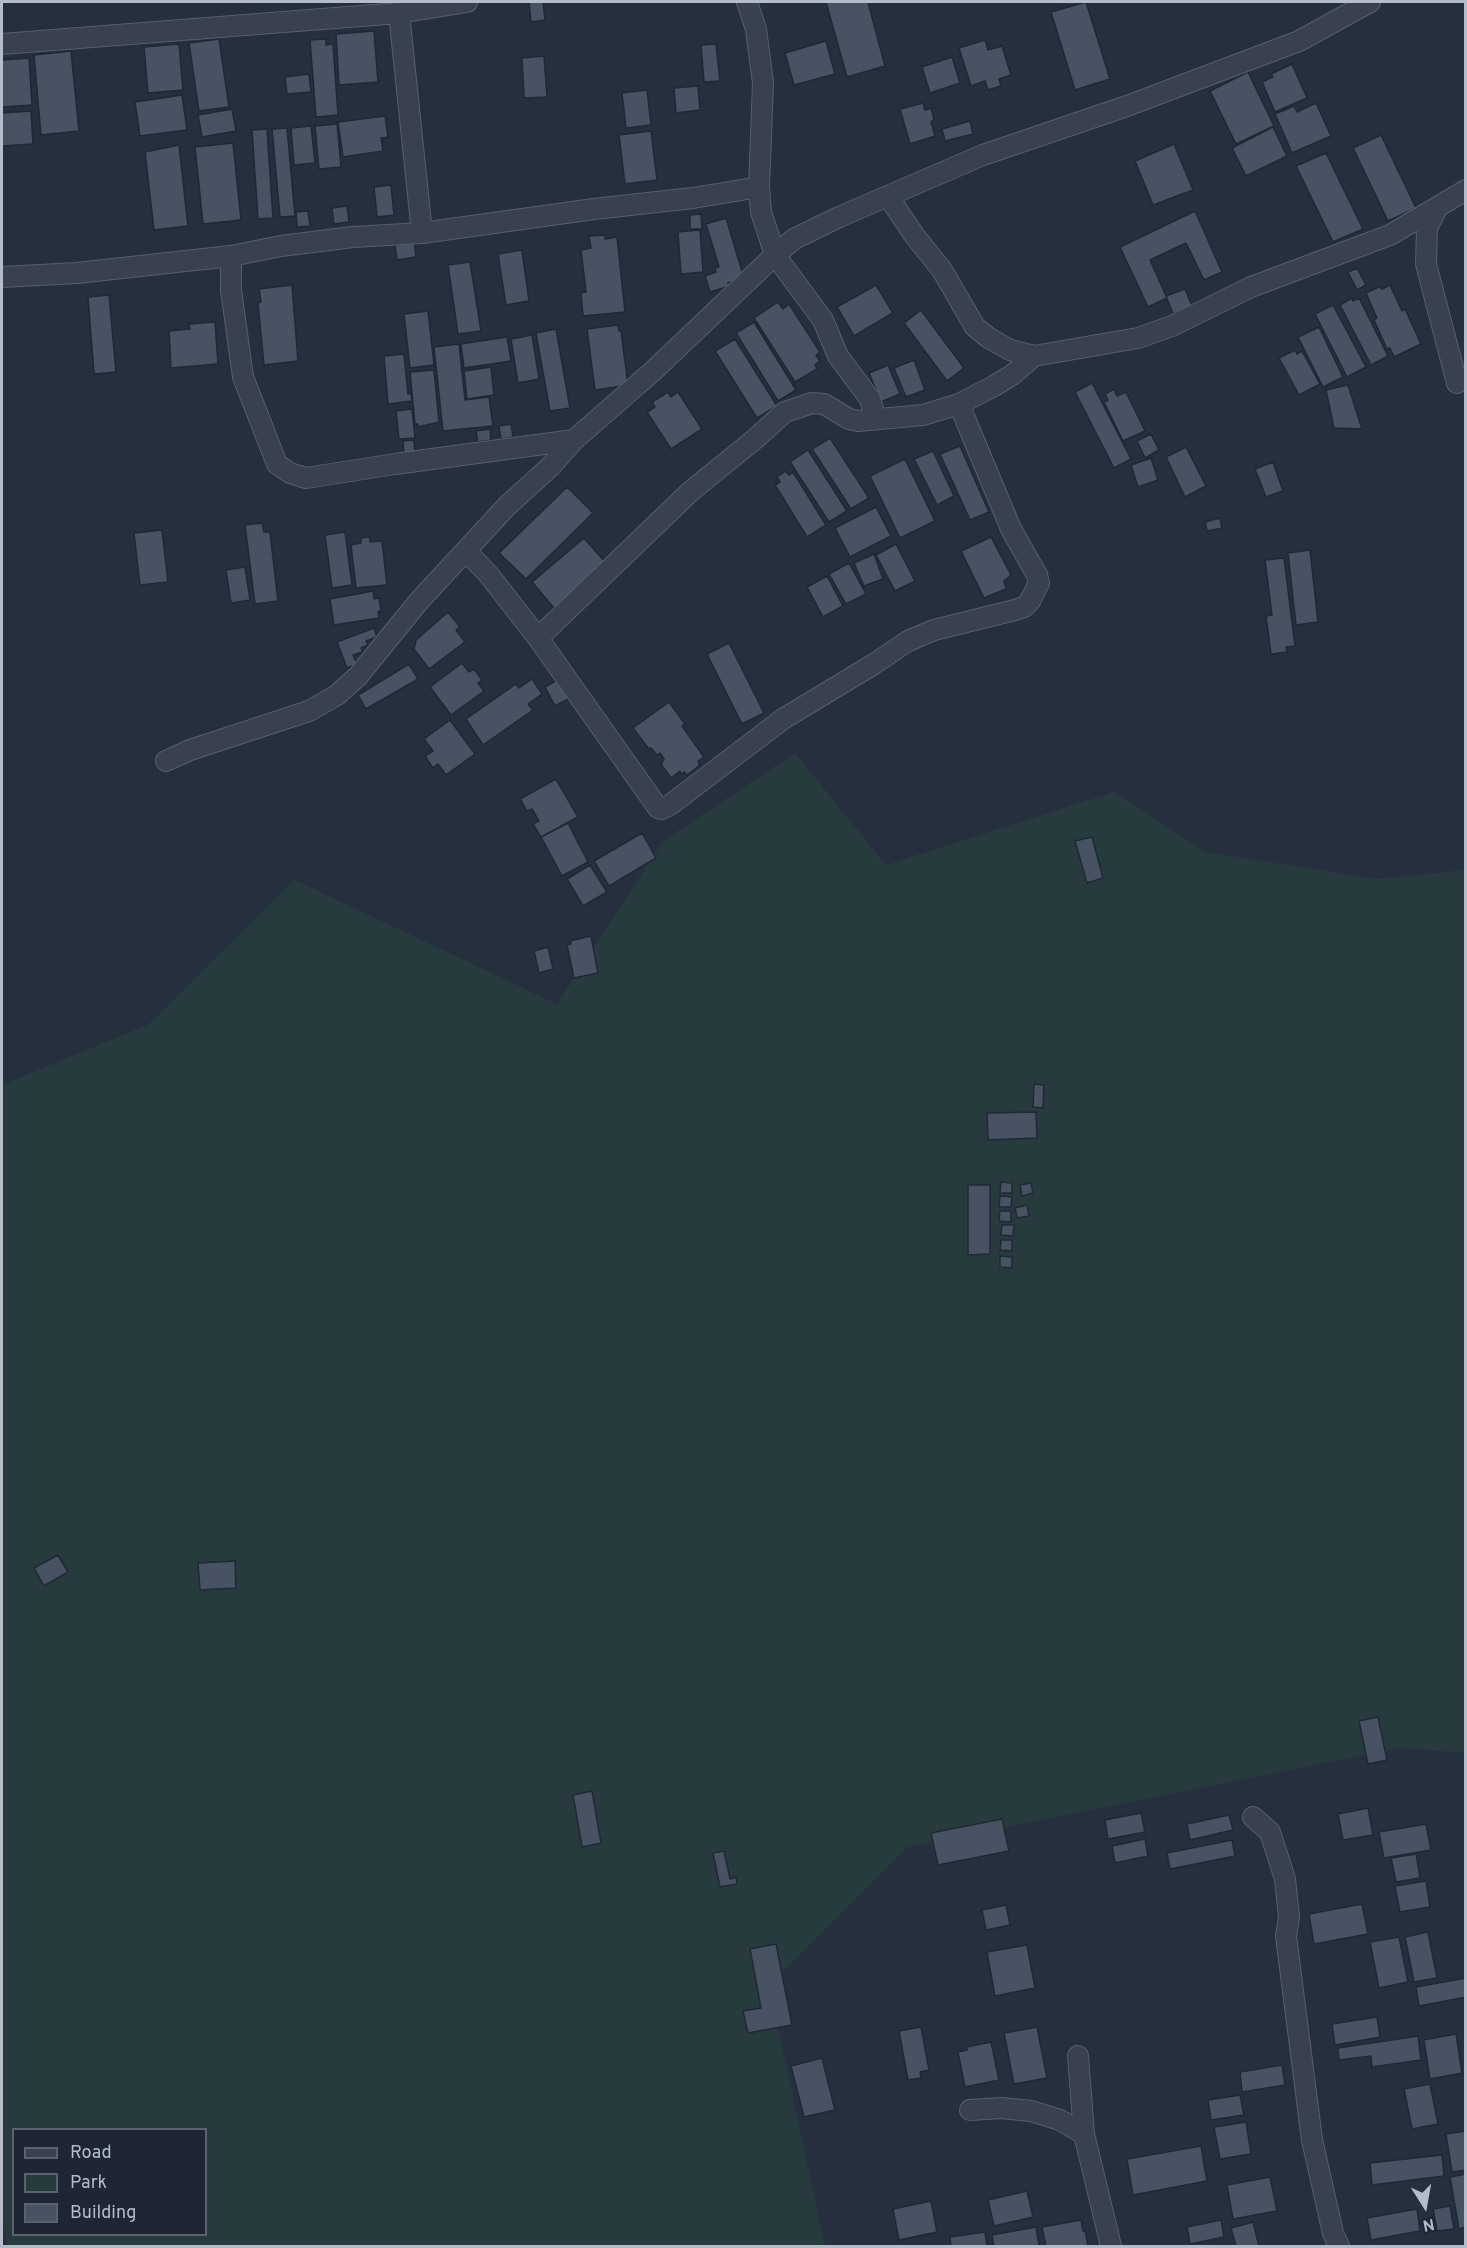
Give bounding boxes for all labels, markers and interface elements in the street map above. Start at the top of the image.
legend [12,2128,207,2236]
text: Road [70,2142,112,2165]
text: Park [70,2172,107,2195]
north arrow [1395,2176,1455,2236]
text: Building [70,2202,136,2225]
text: N [1421,2213,1436,2235]

